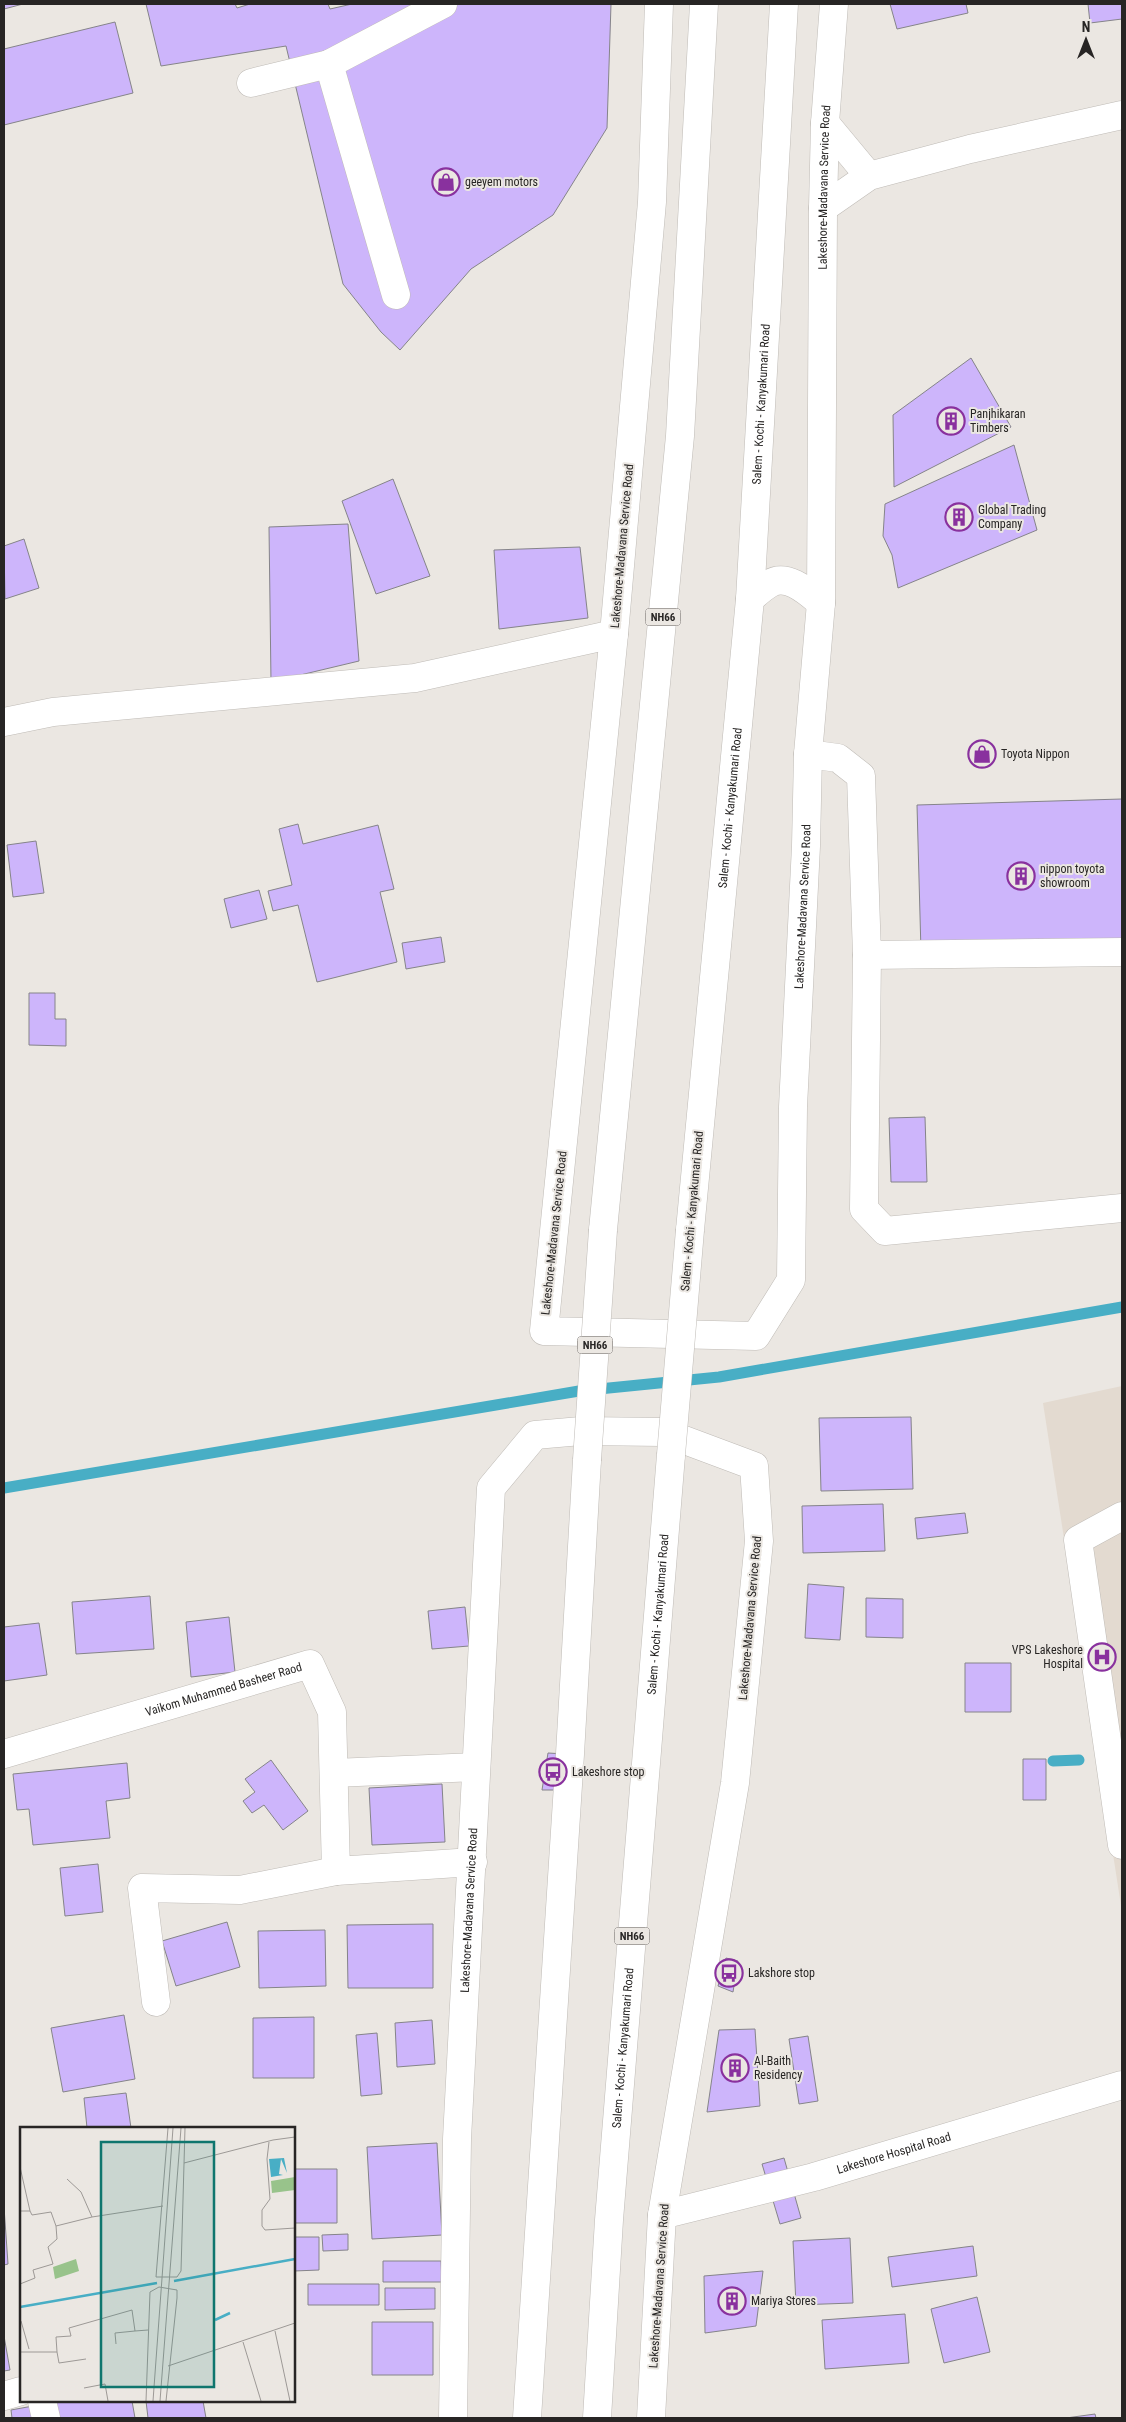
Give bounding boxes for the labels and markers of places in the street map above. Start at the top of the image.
shop icon: geeyem motors [431,167,461,197]
place label: geeyem motors [465,175,538,189]
building icon: Panjhikaran Timbers [936,406,966,436]
place label: Panjhikaran Timbers [970,407,1026,435]
building icon: Global Trading Company [944,502,974,532]
place label: Global Trading Company [978,503,1046,531]
shop icon: Toyota Nippon [967,739,997,769]
place label: Toyota Nippon [1001,747,1070,761]
building icon: nippon toyota showroom [1006,861,1036,891]
place label: nippon toyota showroom [1040,862,1105,890]
hospital icon: VPS Lakeshore Hospital [1087,1642,1117,1672]
place label: VPS Lakeshore Hospital [1012,1643,1083,1671]
bus stop icon: Lakeshore stop [538,1757,568,1787]
place label: Lakeshore stop [572,1765,645,1779]
bus stop icon: Lakshore stop [714,1958,744,1988]
place label: Lakshore stop [748,1966,815,1980]
building icon: Al-Baith Residency [720,2053,750,2083]
place label: Al-Baith Residency [754,2054,802,2082]
building icon: Mariya Stores [717,2286,747,2316]
place label: Mariya Stores [751,2294,816,2308]

